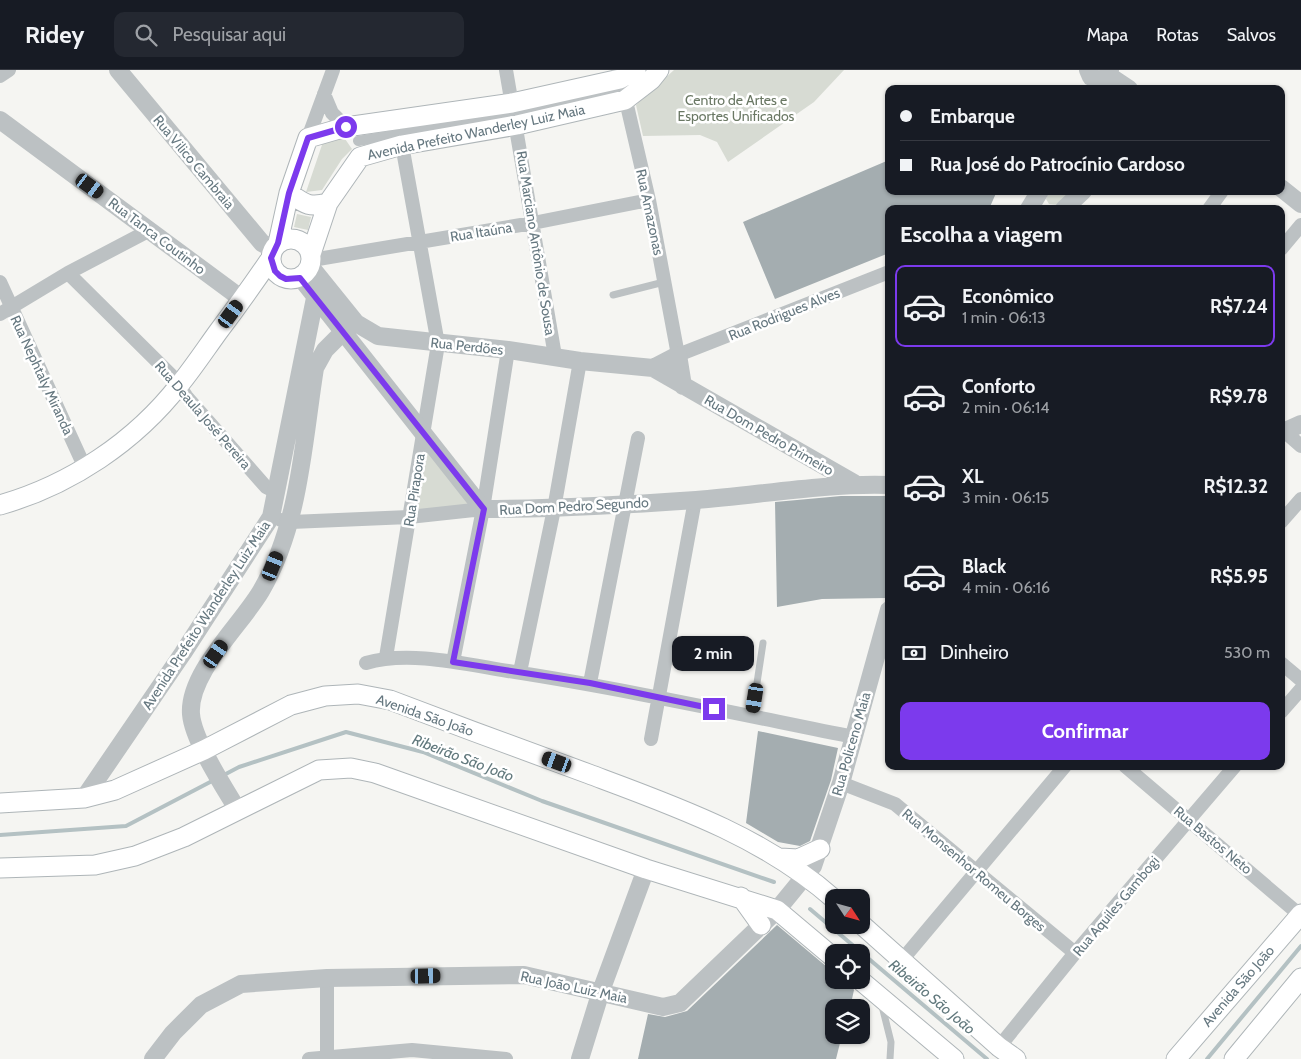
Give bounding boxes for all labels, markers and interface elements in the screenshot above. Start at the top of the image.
search box [114,12,464,57]
text: Ridey [25,20,84,49]
icon: search [132,21,160,49]
text: Pesquisar aqui [172,23,286,46]
text: Mapa [1086,24,1128,46]
text: Rotas [1156,24,1199,46]
text: Salvos [1227,24,1276,46]
park label: Centro de Artes e Esportes Unificados [678,91,795,125]
street label: Avenida Prefeito Wanderley Luiz Maia [366,100,587,164]
text: Embarque [930,105,1015,128]
street label: Rua Vilico Cambraia [149,111,239,213]
route start [335,116,357,138]
street label: Rua Marciano Antônio de Sousa [513,149,560,337]
text: Rua José do Patrocínio Cardoso [930,153,1185,176]
street label: Rua Amazonas [632,167,668,257]
car [73,171,106,201]
street label: Rua Tanca Coutinho [105,194,209,279]
street label: Rua Itaúna [449,218,513,246]
text: Escolha a viagem [900,221,1063,248]
street label: Rua Rodrigues Alves [726,283,842,345]
icon: car [902,284,947,329]
text: Econômico [962,285,1054,308]
text: R$7.24 [1210,295,1268,318]
car [216,297,245,331]
text: 1 min · 06:13 [962,308,1046,327]
street label: Rua Nephtaly Miranda [6,312,78,438]
street label: Rua Perdões [430,333,505,359]
street label: Rua Deaula José Pereira [151,357,255,473]
icon: car [902,374,947,419]
text: Conforto [962,375,1035,398]
text: R$9.78 [1209,385,1268,408]
street label: Rua Dom Pedro Primeiro [701,391,837,479]
text: 2 min · 06:14 [962,398,1049,417]
street label: Rua Pirapora [399,452,429,528]
icon: car [902,464,947,509]
text: XL [962,465,983,488]
text: R$12.32 [1204,475,1268,498]
text: 3 min · 06:15 [962,488,1049,507]
street label: Rua Dom Pedro Segundo [499,493,649,519]
street label: Avenida Prefeito Wanderley Luiz Maia [138,517,274,713]
car [260,549,285,583]
icon: car [902,554,947,599]
text: Black [962,555,1006,578]
text: R$5.95 [1210,565,1268,588]
text: 4 min · 06:16 [962,578,1050,597]
callout: 2 min [673,636,755,672]
car [201,637,230,671]
icon: cash [900,639,928,667]
text: Dinheiro [940,641,1009,664]
text: 530 m [1224,643,1270,662]
text: 2 min [694,644,732,663]
car [745,682,764,714]
street label: Avenida São João [374,690,476,740]
street label: Rua Policeno Maia [828,690,874,798]
route end [703,698,725,720]
button: Confirmar [900,702,1270,760]
water label: Ribeirão São João [410,730,516,786]
car [540,750,573,774]
street label: Rua Bastos Neto [1170,802,1256,878]
street label: Rua Monsenhor Romeu Borges [899,805,1050,936]
street label: Rua Aquiles Gambogi [1069,852,1163,960]
north arrow [825,889,870,934]
map controls [825,889,870,1044]
street label: Avenida São João [1198,941,1278,1030]
button: locate [825,944,870,989]
water label: Ribeirão São João [885,956,979,1038]
street label: Rua João Luiz Maia [519,967,629,1007]
car [410,968,441,984]
button: layers [825,999,870,1044]

